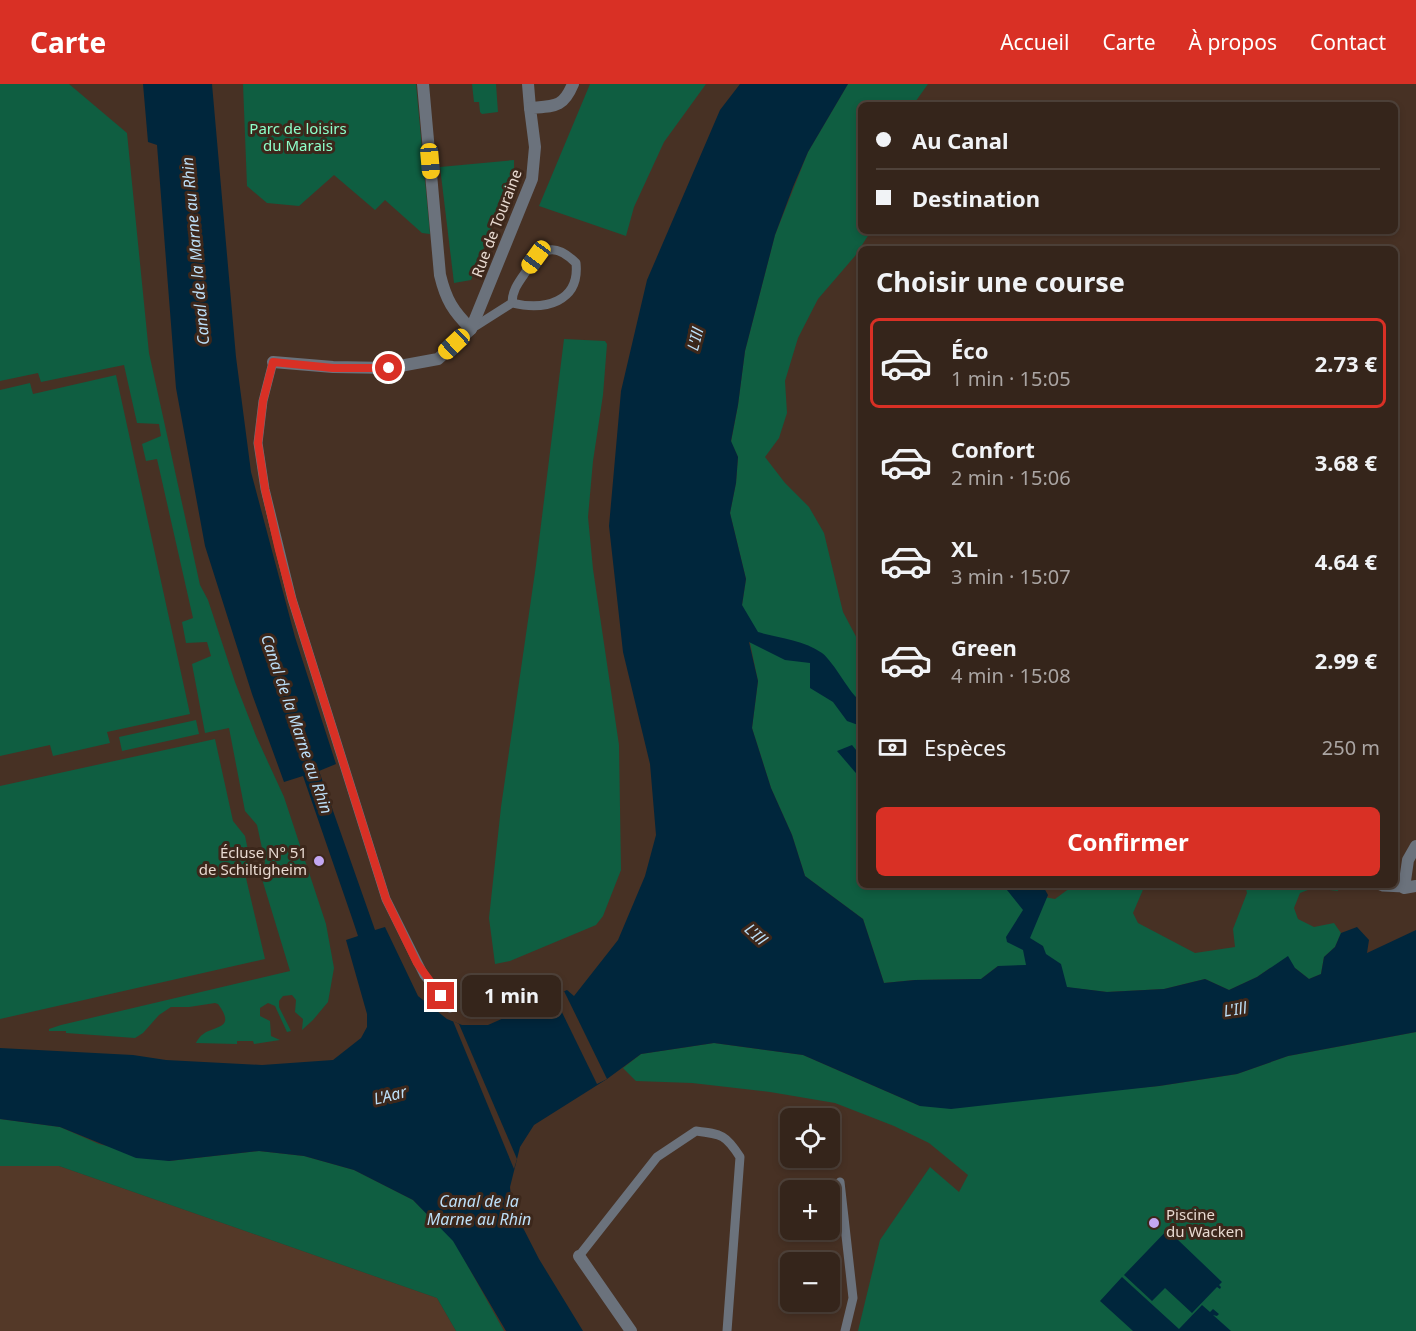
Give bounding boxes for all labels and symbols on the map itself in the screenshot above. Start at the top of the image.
park label: Parc de loisirs du Marais [249,118,347,155]
car [419,142,441,180]
water label: Canal de la Marne au Rhin [176,156,214,346]
street label: Rue de Touraine [466,166,526,280]
car [518,237,554,277]
water label: L'Ill [681,324,709,353]
car [435,325,473,363]
route start [375,354,402,381]
water label: Canal de la Marne au Rhin [256,631,338,817]
place label: Écluse N° 51 de Schiltigheim [199,842,307,879]
marker: Écluse N° 51 de Schiltigheim [312,854,326,868]
water label: L'Ill [740,918,773,951]
callout: 1 min [462,975,561,1017]
route end [427,982,454,1009]
water label: L'Ill [1222,996,1249,1022]
water label: L'Aar [371,1080,409,1110]
water label: Canal de la Marne au Rhin [427,1190,531,1230]
place label: Piscine du Wacken [1166,1204,1243,1241]
marker: Piscine du Wacken [1147,1216,1161,1230]

